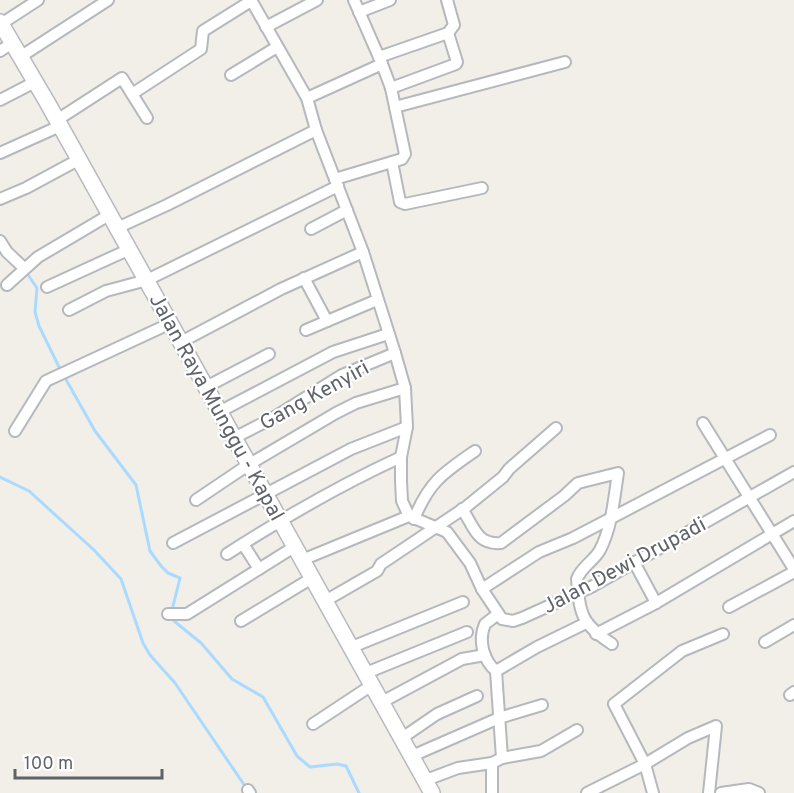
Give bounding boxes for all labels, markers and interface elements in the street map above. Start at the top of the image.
street label: Jalan Raya Munggu - Kapal [142,289,289,526]
street label: Gang Kenyiri [255,355,374,437]
street label: Jalan Dewi Drupadi [538,512,711,621]
scale bar [15,742,162,780]
text: 100 m [24,753,73,776]

